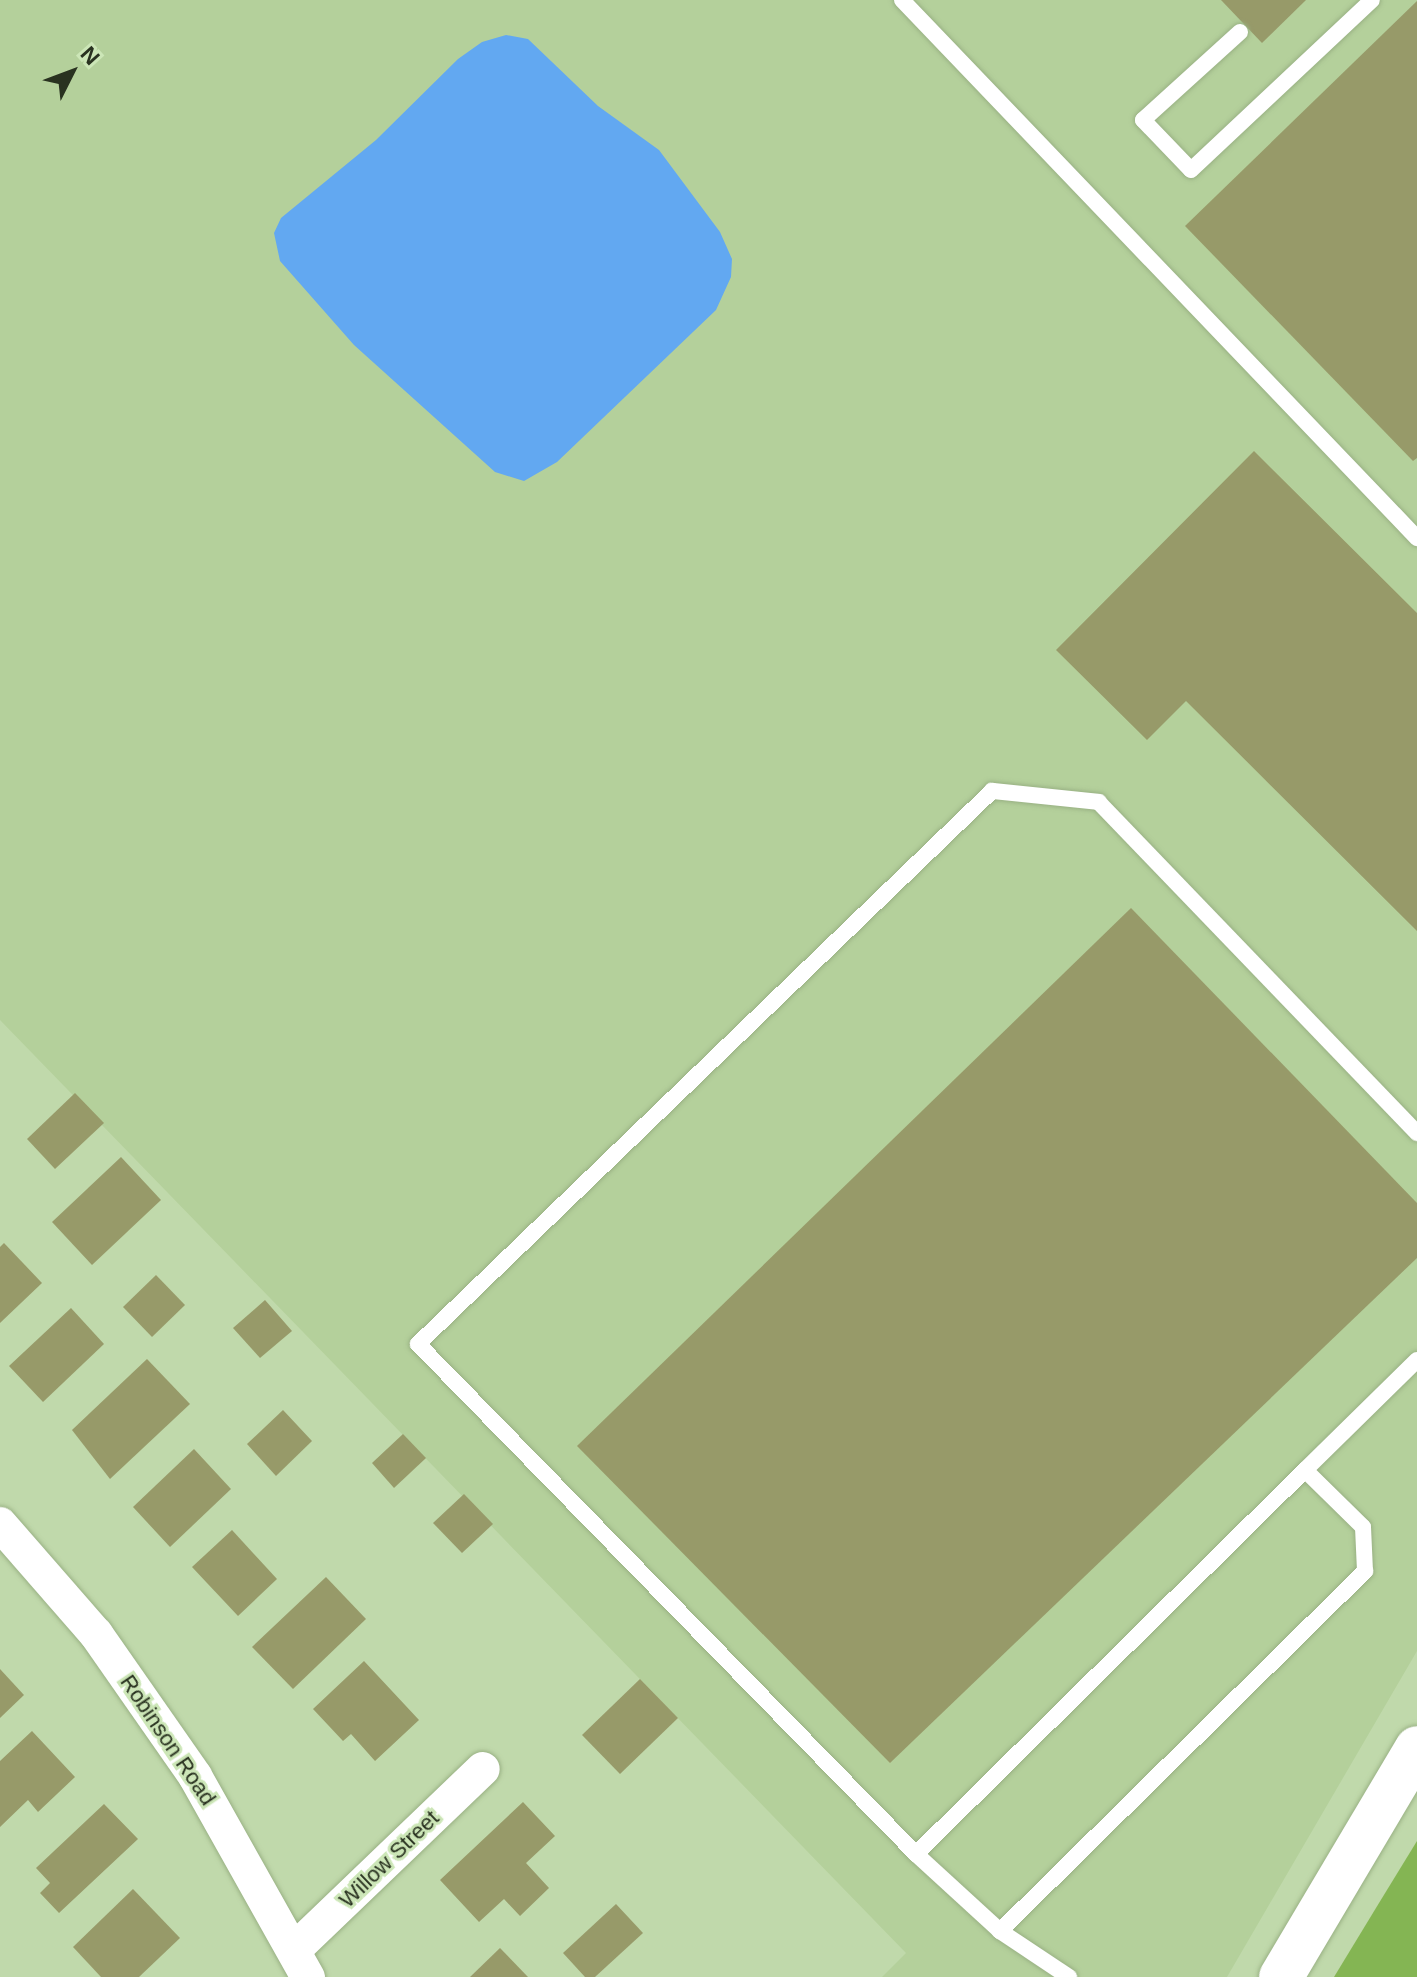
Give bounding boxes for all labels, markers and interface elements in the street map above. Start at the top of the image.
north arrow [32,32,112,112]
text: N [76,41,105,70]
street label: Robinson Road [115,1670,221,1810]
street label: Willow Street [334,1805,444,1913]

